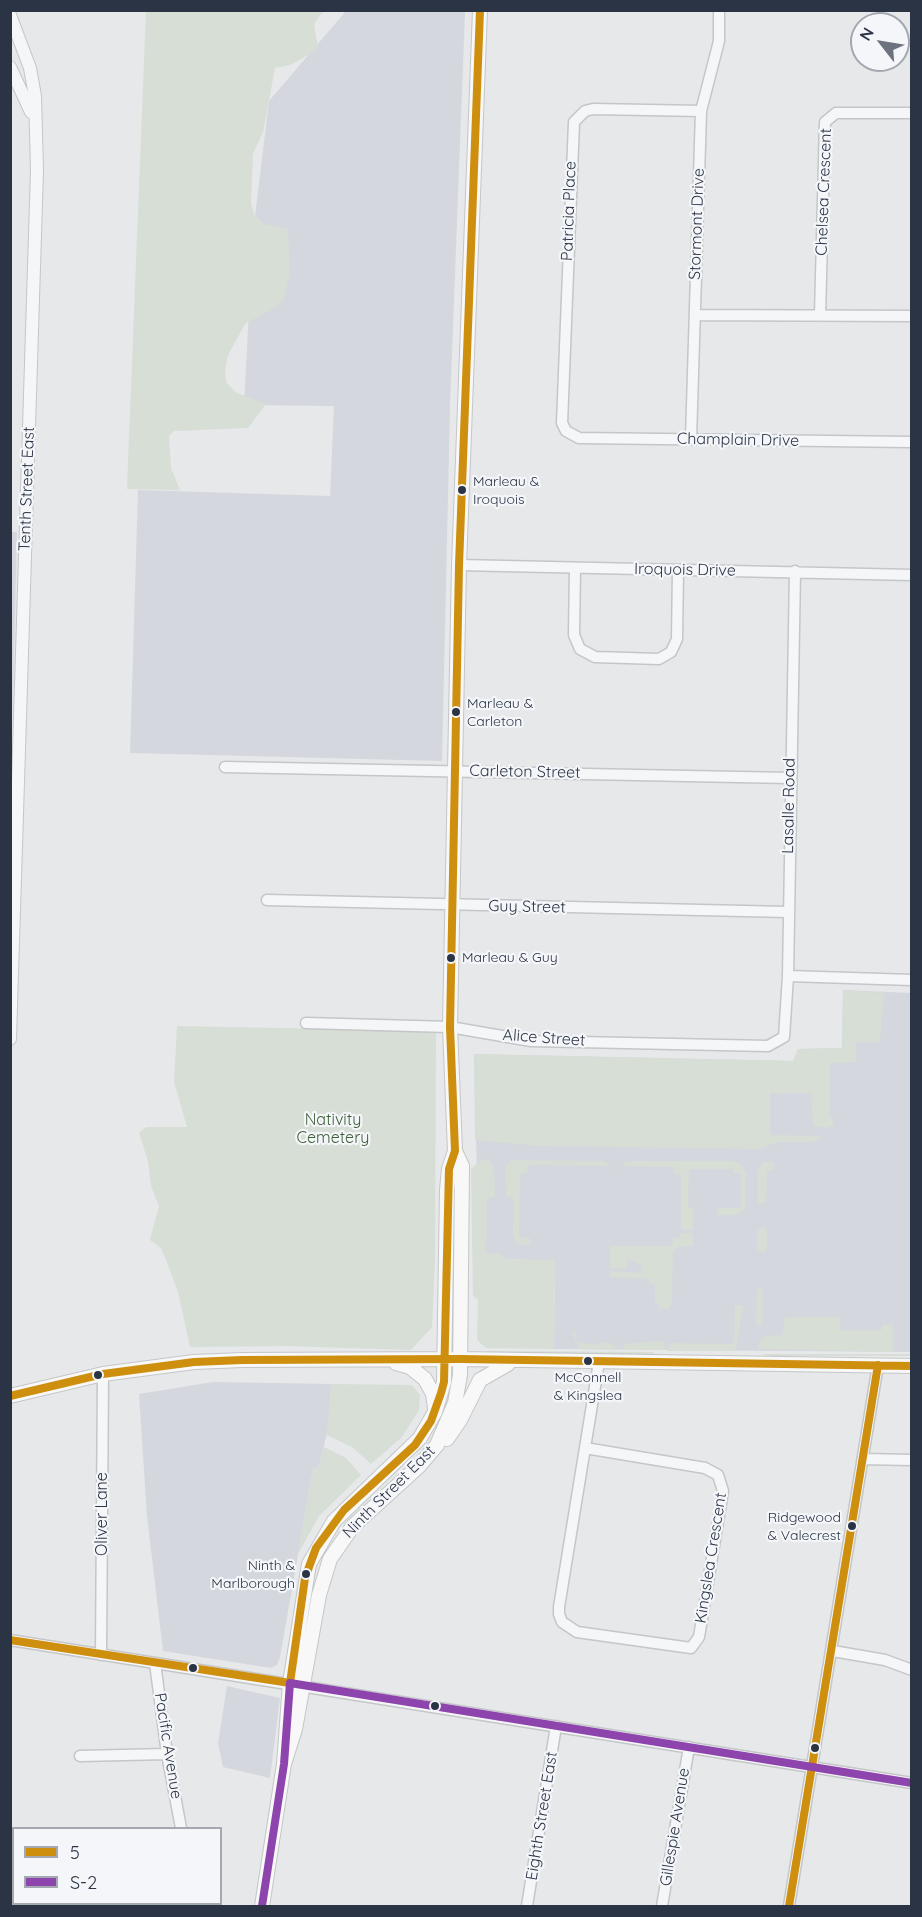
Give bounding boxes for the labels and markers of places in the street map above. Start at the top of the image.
place label: Marleau & Iroquois [473,474,539,506]
marker: Marleau & Iroquois [456,484,468,496]
place label: Marleau & Carleton [467,696,533,728]
marker: Marleau & Carleton [450,706,462,718]
place label: Marleau & Guy [462,950,558,966]
marker: Marleau & Guy [445,952,457,964]
marker: McConnell & Kingslea [582,1355,594,1367]
unlabelled marker [92,1369,104,1381]
place label: McConnell & Kingslea [554,1370,622,1402]
place label: Ridgewood & Valecrest [768,1510,841,1542]
marker: Ridgewood & Valecrest [846,1520,858,1532]
place label: Ninth & Marlborough [211,1558,295,1590]
marker: Ninth & Marlborough [300,1568,312,1580]
unlabelled marker [187,1662,199,1674]
unlabelled marker [429,1700,441,1712]
unlabelled marker [809,1742,821,1754]

